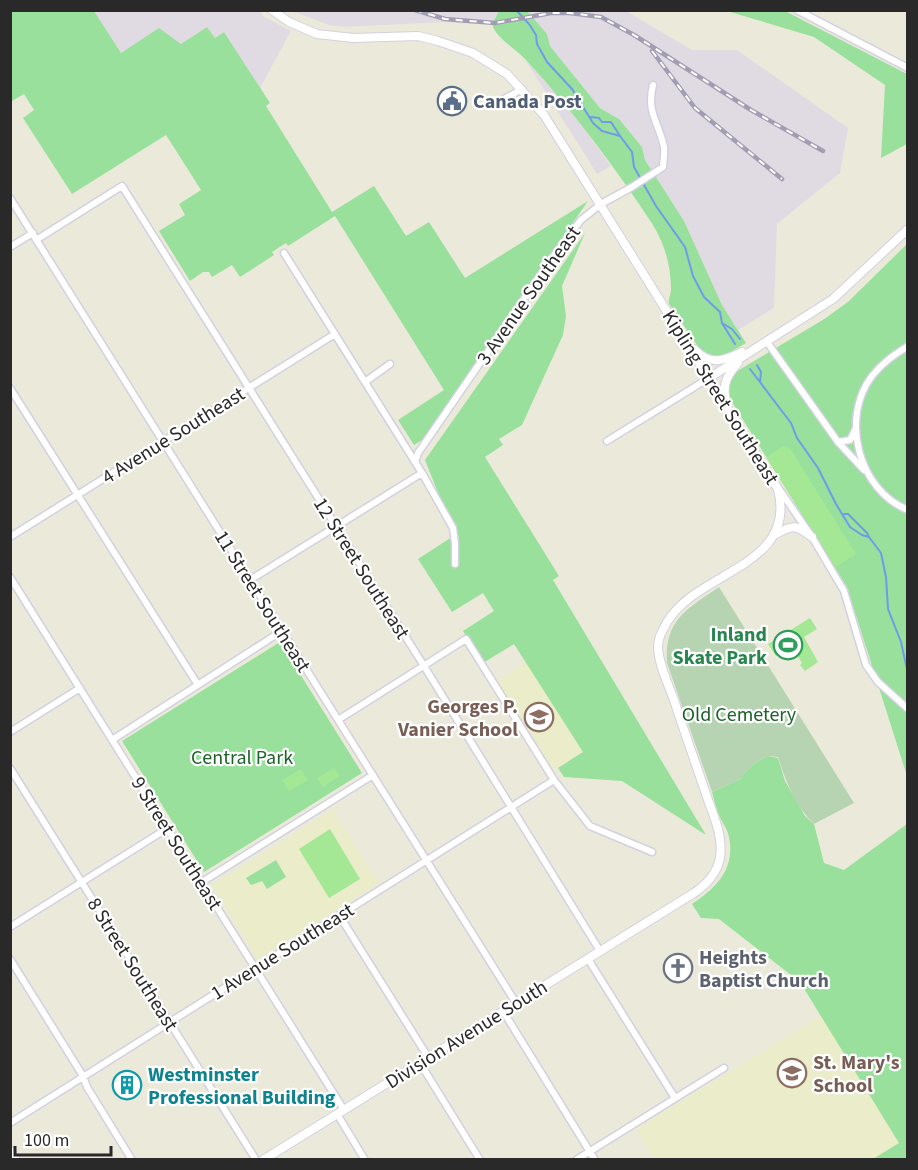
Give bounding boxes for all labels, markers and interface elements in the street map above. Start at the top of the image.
public building icon: Canada Post [436,85,468,117]
place label: Canada Post [473,88,582,116]
street label: 3 Avenue Southeast [470,220,587,371]
street label: Kipling Street Southeast [655,305,785,490]
street label: 4 Avenue Southeast [97,380,251,491]
street label: 12 Street Southeast [306,492,416,645]
street label: 11 Street Southeast [207,525,317,678]
place label: Inland Skate Park [673,621,767,672]
sports icon: Inland Skate Park [772,629,804,661]
place label: Georges P. Vanier School [397,693,518,744]
school or university icon: Georges P. Vanier School [523,701,555,733]
park label: Old Cemetery [682,701,797,729]
park label: Central Park [191,744,293,772]
street label: 9 Street Southeast [124,771,229,916]
street label: 8 Street Southeast [80,892,185,1037]
street label: 1 Avenue Southeast [206,896,360,1007]
place label: Heights Baptist Church [699,944,829,995]
church icon: Heights Baptist Church [662,952,694,984]
street label: Division Avenue South [380,974,553,1096]
place label: St. Mary's School [813,1049,900,1100]
school or university icon: St. Mary's School [776,1057,808,1089]
place label: Westminster Professional Building [148,1061,336,1112]
building icon: Westminster Professional Building [111,1069,143,1101]
scale bar [15,1119,111,1157]
text: 100 m [24,1128,69,1153]

